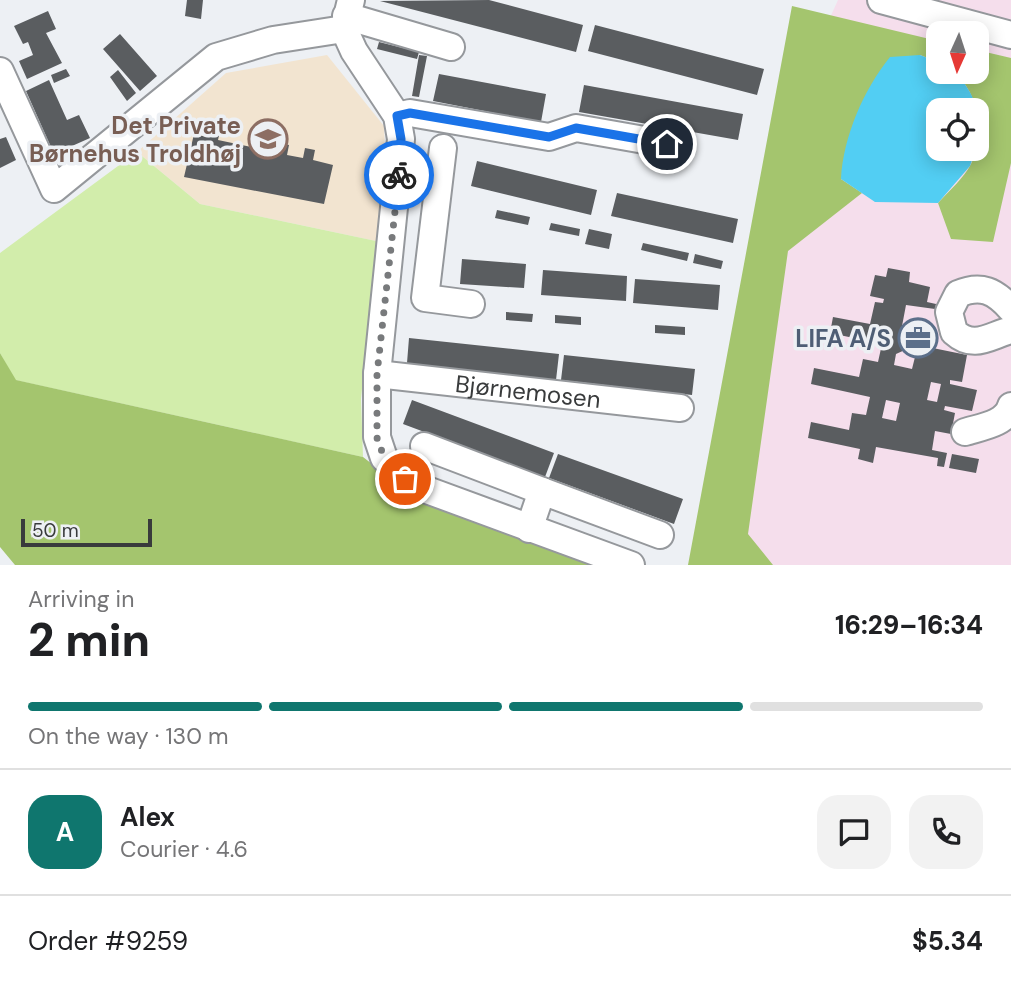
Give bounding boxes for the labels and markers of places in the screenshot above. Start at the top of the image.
place label: Det Private Børnehus Troldhøj [29,110,241,169]
pin [637,114,697,174]
school or university icon: Det Private Børnehus Troldhøj [247,118,289,160]
office icon: LIFA A/S [897,317,939,359]
place label: LIFA A/S [795,323,891,354]
pin [375,449,435,509]

